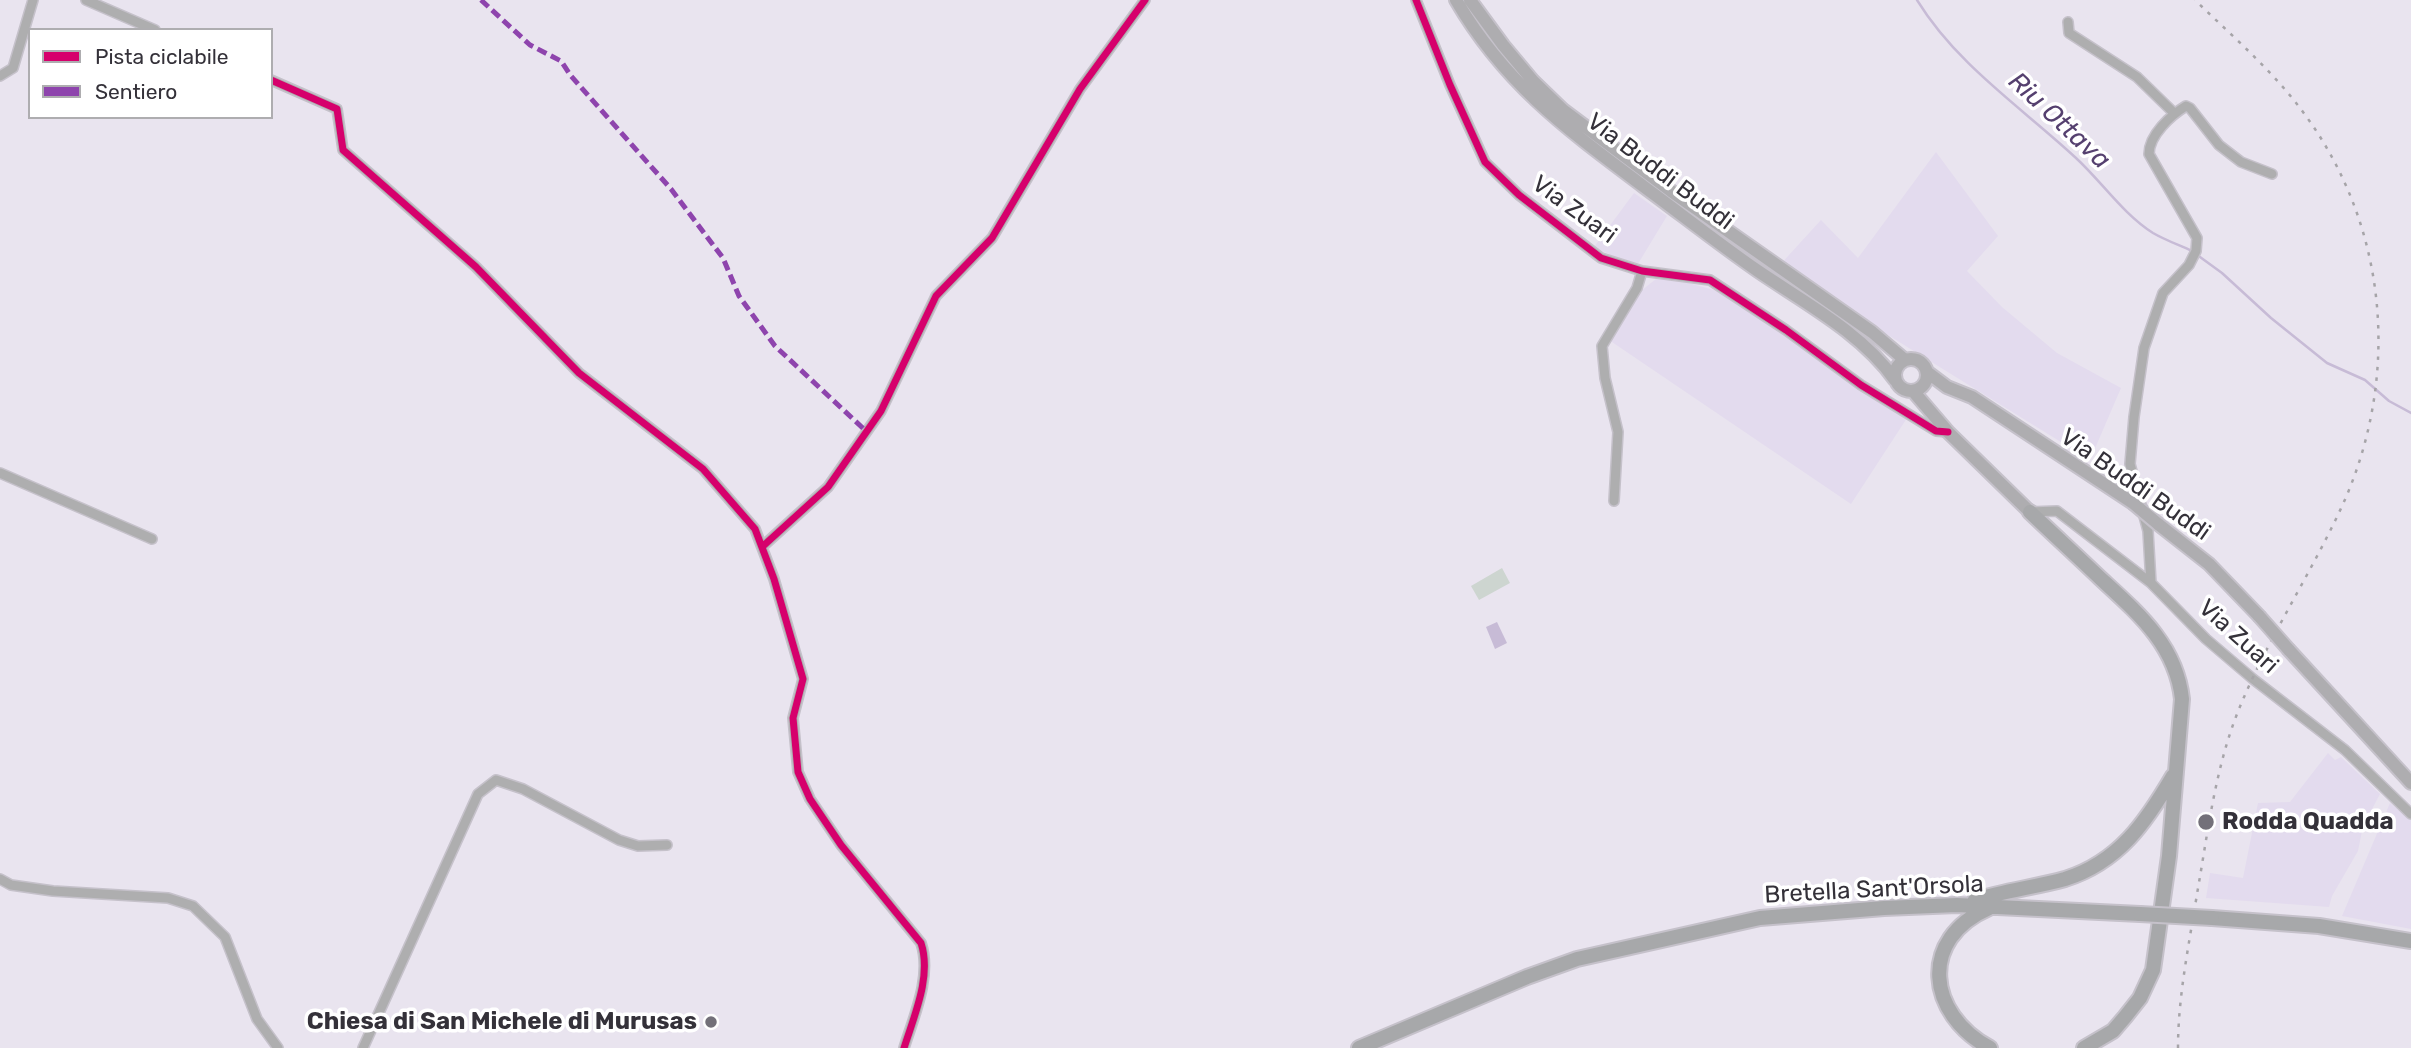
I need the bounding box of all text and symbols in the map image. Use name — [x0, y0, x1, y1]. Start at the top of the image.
legend — [28, 28, 273, 119]
text: Pista ciclabile — [95, 44, 229, 69]
water label: Riu Ottava — [2002, 66, 2116, 176]
text: Sentiero — [95, 79, 177, 104]
street label: Via Buddi Buddi — [1581, 107, 1739, 237]
street label: Via Zuari — [1526, 170, 1622, 250]
street label: Via Buddi Buddi — [2055, 423, 2215, 547]
street label: Via Zuari — [2192, 594, 2284, 680]
place label: Rodda Quadda — [2222, 808, 2394, 836]
marker: Rodda Quadda — [2196, 812, 2216, 832]
street label: Bretella Sant'Orsola — [1764, 870, 1984, 910]
place label: Chiesa di San Michele di Murusas — [307, 1008, 697, 1036]
marker: Chiesa di San Michele di Murusas — [703, 1014, 719, 1030]

